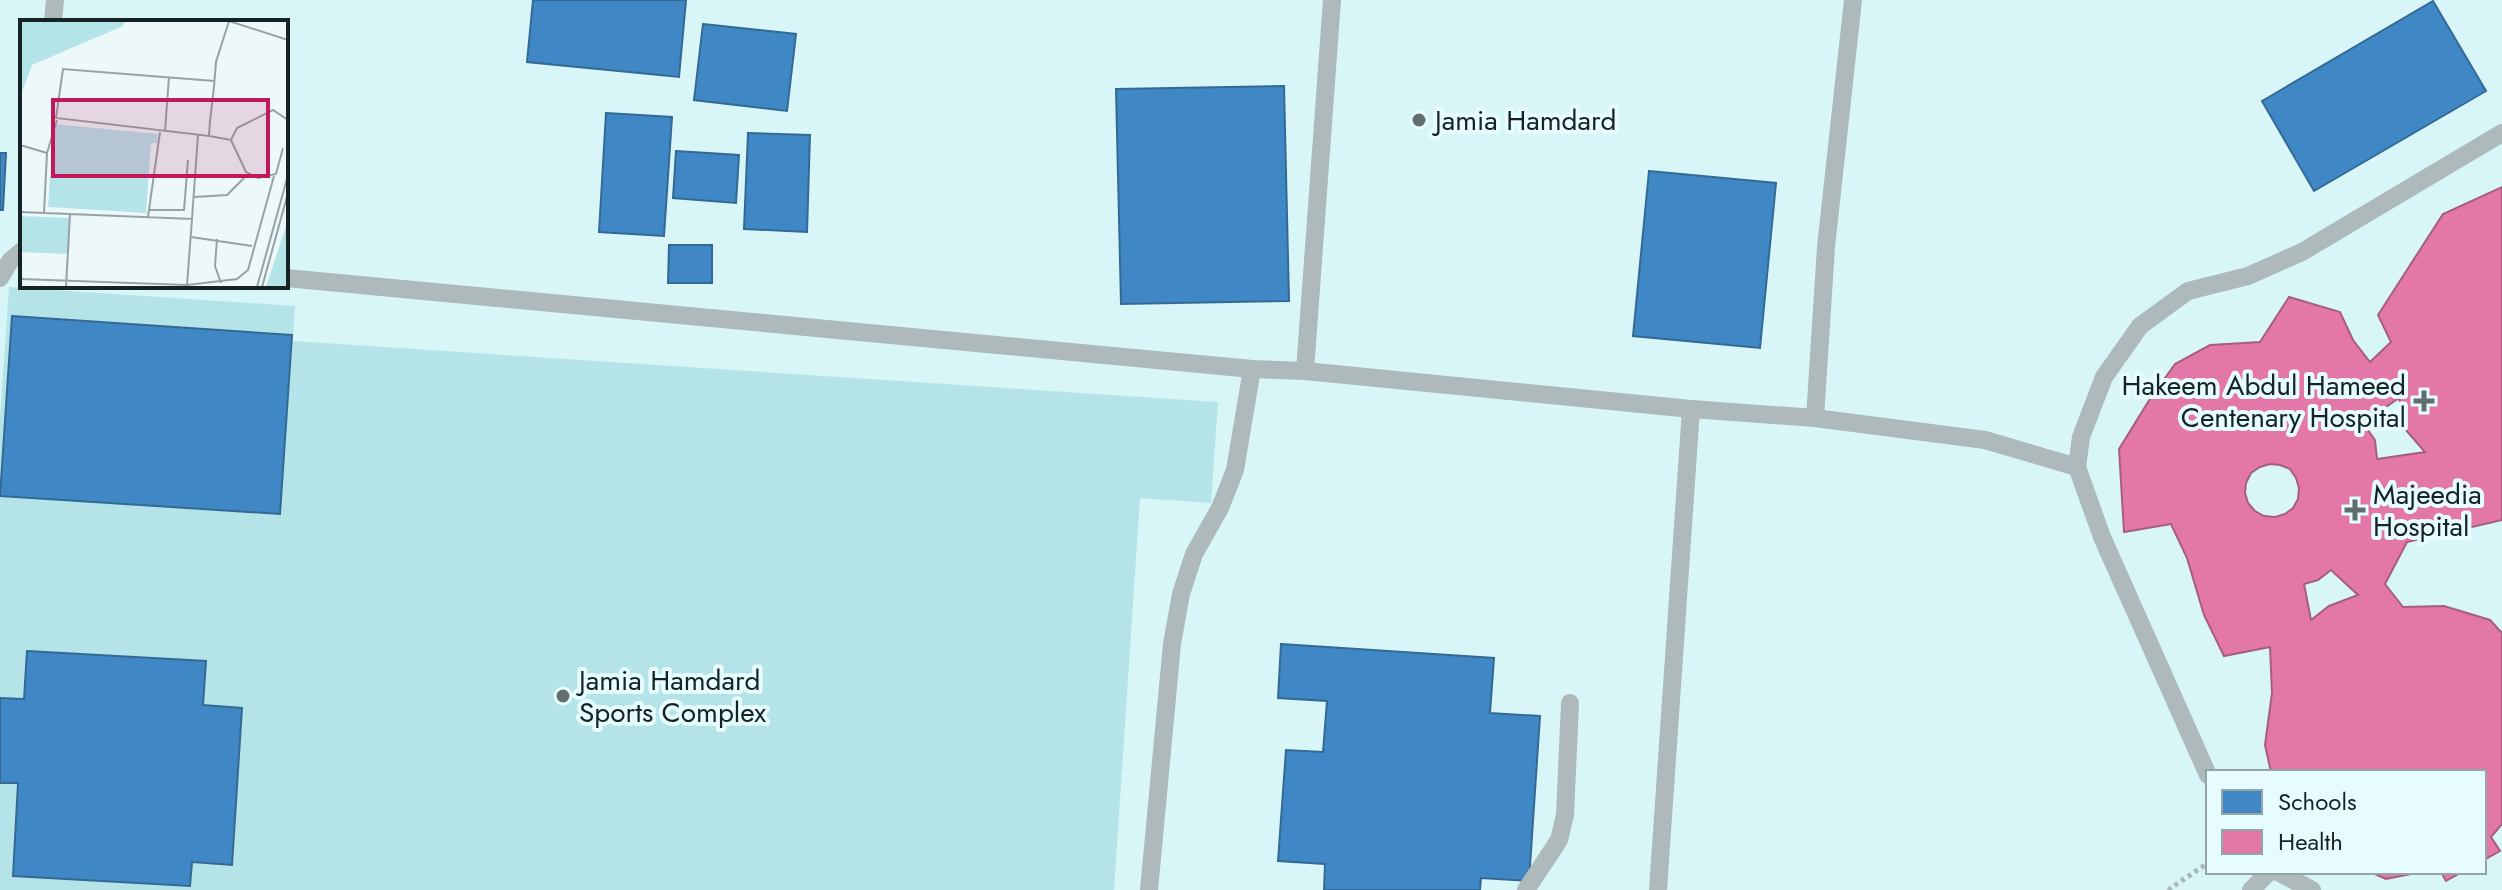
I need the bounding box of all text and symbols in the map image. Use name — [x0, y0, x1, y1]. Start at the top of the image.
inset map — [20, 20, 288, 288]
place label: Jamia Hamdard — [1431, 100, 1617, 141]
marker: Jamia Hamdard — [1410, 111, 1428, 129]
place label: Hakeem Abdul Hameed Centenary Hospital — [2121, 365, 2406, 438]
marker: Hakeem Abdul Hameed Centenary Hospital — [2413, 390, 2435, 412]
place label: Majeedia Hospital — [2373, 474, 2482, 547]
marker: Majeedia Hospital — [2344, 499, 2366, 521]
place label: Jamia Hamdard Sports Complex — [575, 660, 766, 733]
marker: Jamia Hamdard Sports Complex — [554, 687, 572, 705]
legend — [2206, 770, 2486, 874]
text: Schools — [2278, 784, 2357, 819]
text: Health — [2278, 824, 2343, 859]

